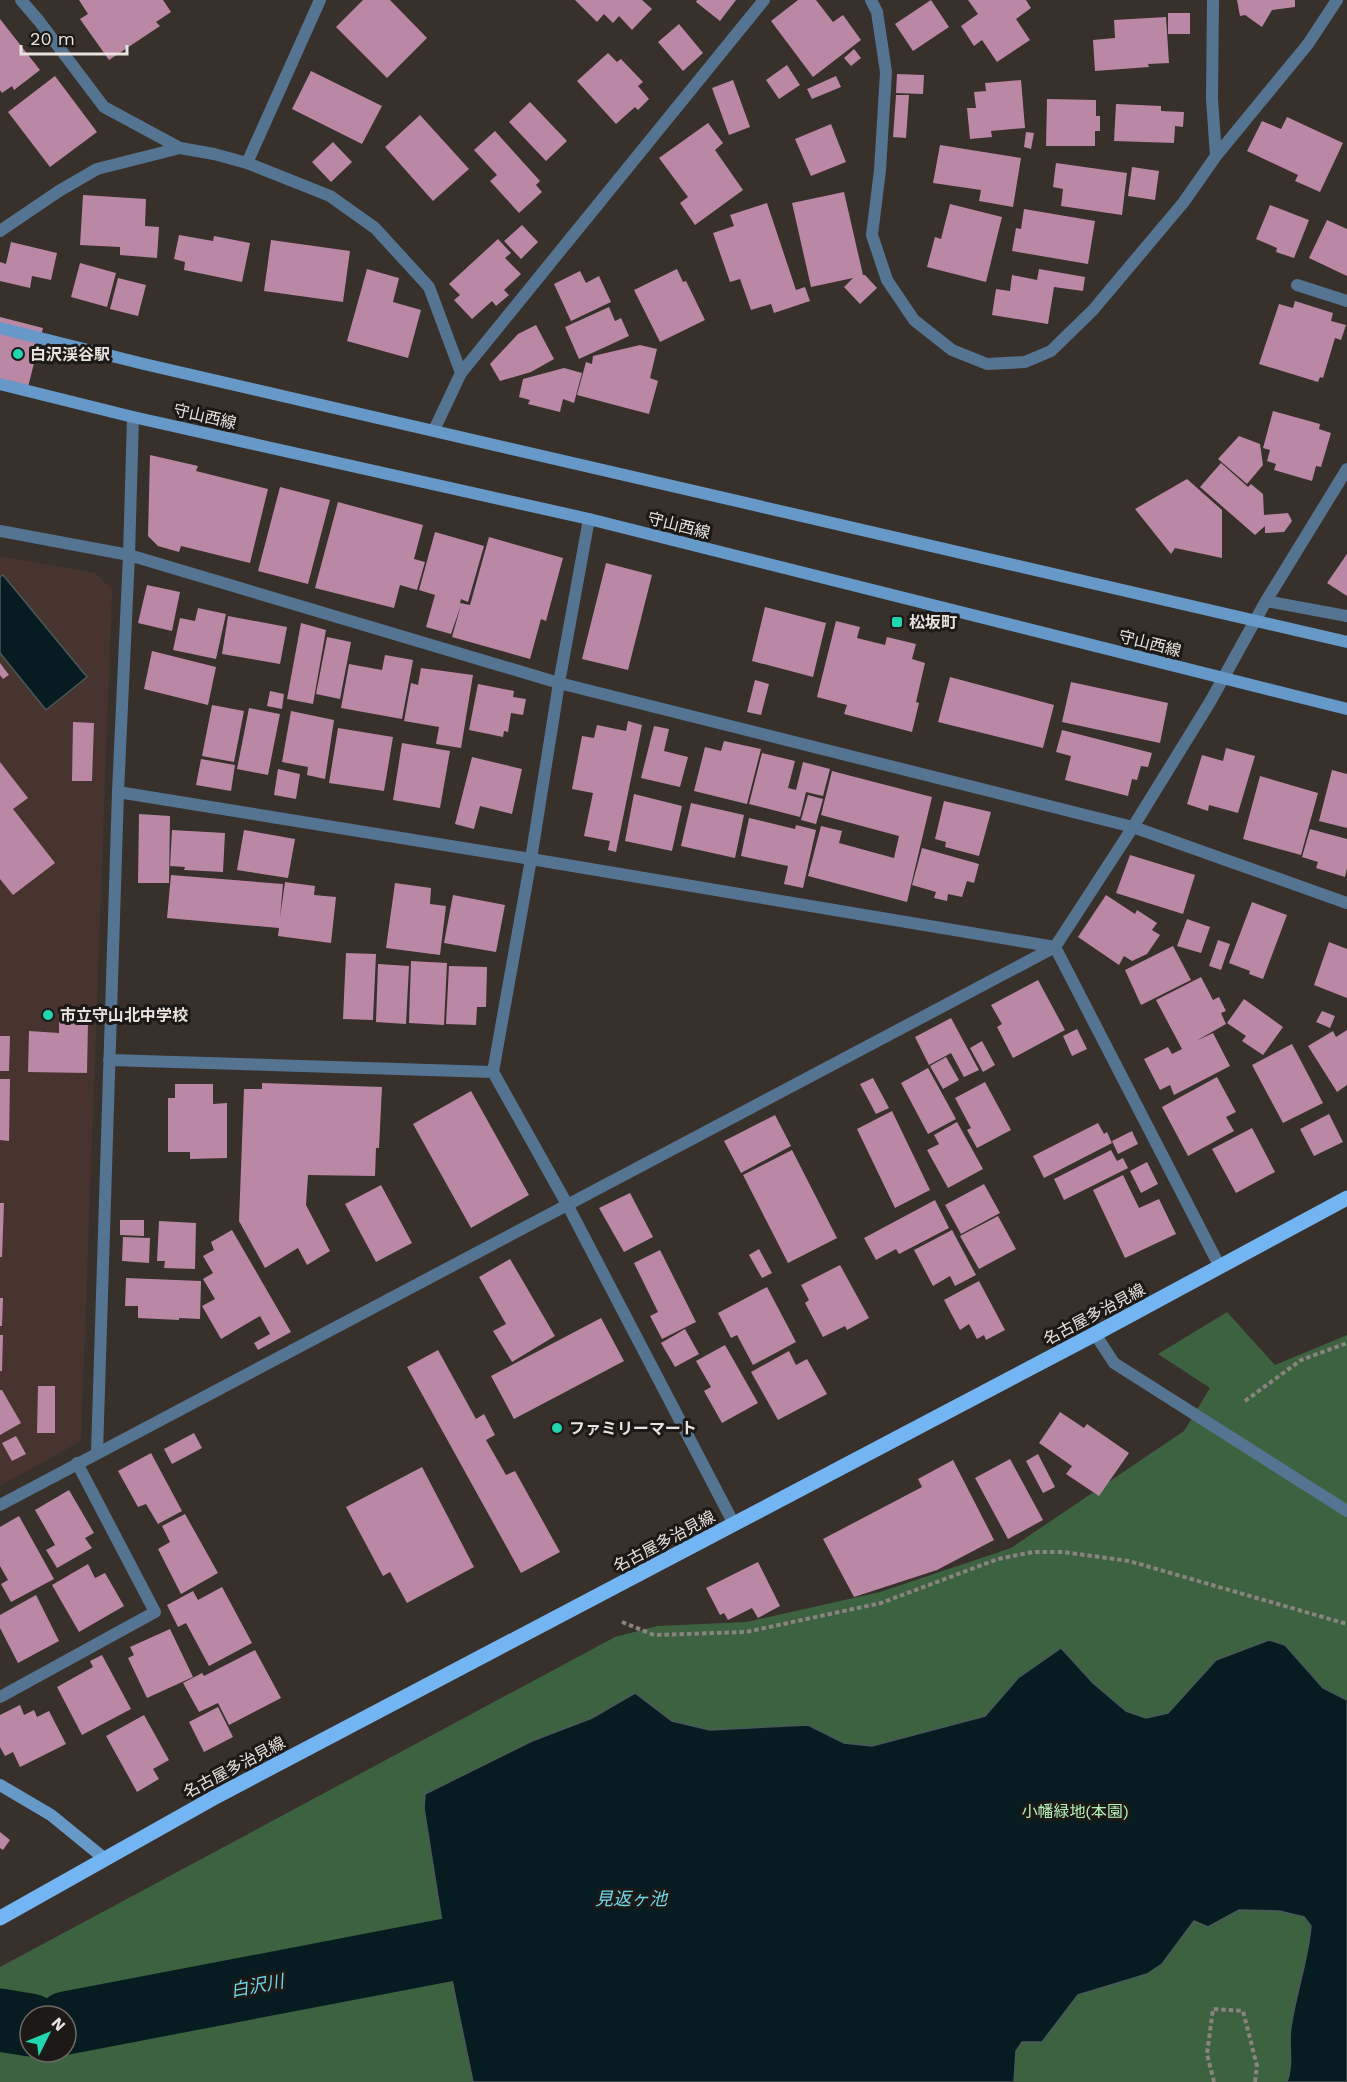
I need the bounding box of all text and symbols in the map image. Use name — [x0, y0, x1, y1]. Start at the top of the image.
scale bar — [21, 18, 128, 56]
text: 20 m — [30, 28, 75, 49]
place label: 白沢渓谷駅 — [30, 345, 110, 364]
marker: 白沢渓谷駅 — [11, 347, 25, 361]
street label: 守山西線 — [172, 400, 238, 433]
street label: 守山西線 — [646, 509, 712, 542]
place label: 松坂町 — [909, 613, 957, 632]
marker: 松坂町 — [890, 615, 904, 629]
street label: 守山西線 — [1117, 627, 1183, 660]
place label: 市立守山北中学校 — [60, 1006, 188, 1025]
marker: 市立守山北中学校 — [41, 1008, 55, 1022]
street label: 名古屋多治見線 — [1040, 1280, 1148, 1349]
place label: ファミリーマート — [569, 1419, 697, 1438]
marker: ファミリーマート — [550, 1421, 564, 1435]
street label: 名古屋多治見線 — [610, 1507, 718, 1576]
street label: 名古屋多治見線 — [180, 1733, 288, 1802]
park label: 小幡緑地(本園) — [1021, 1802, 1129, 1821]
water label: 見返ヶ池 — [595, 1888, 669, 1909]
water label: 白沢川 — [228, 1970, 287, 2001]
north arrow — [18, 2004, 78, 2064]
text: N — [48, 2013, 70, 2035]

